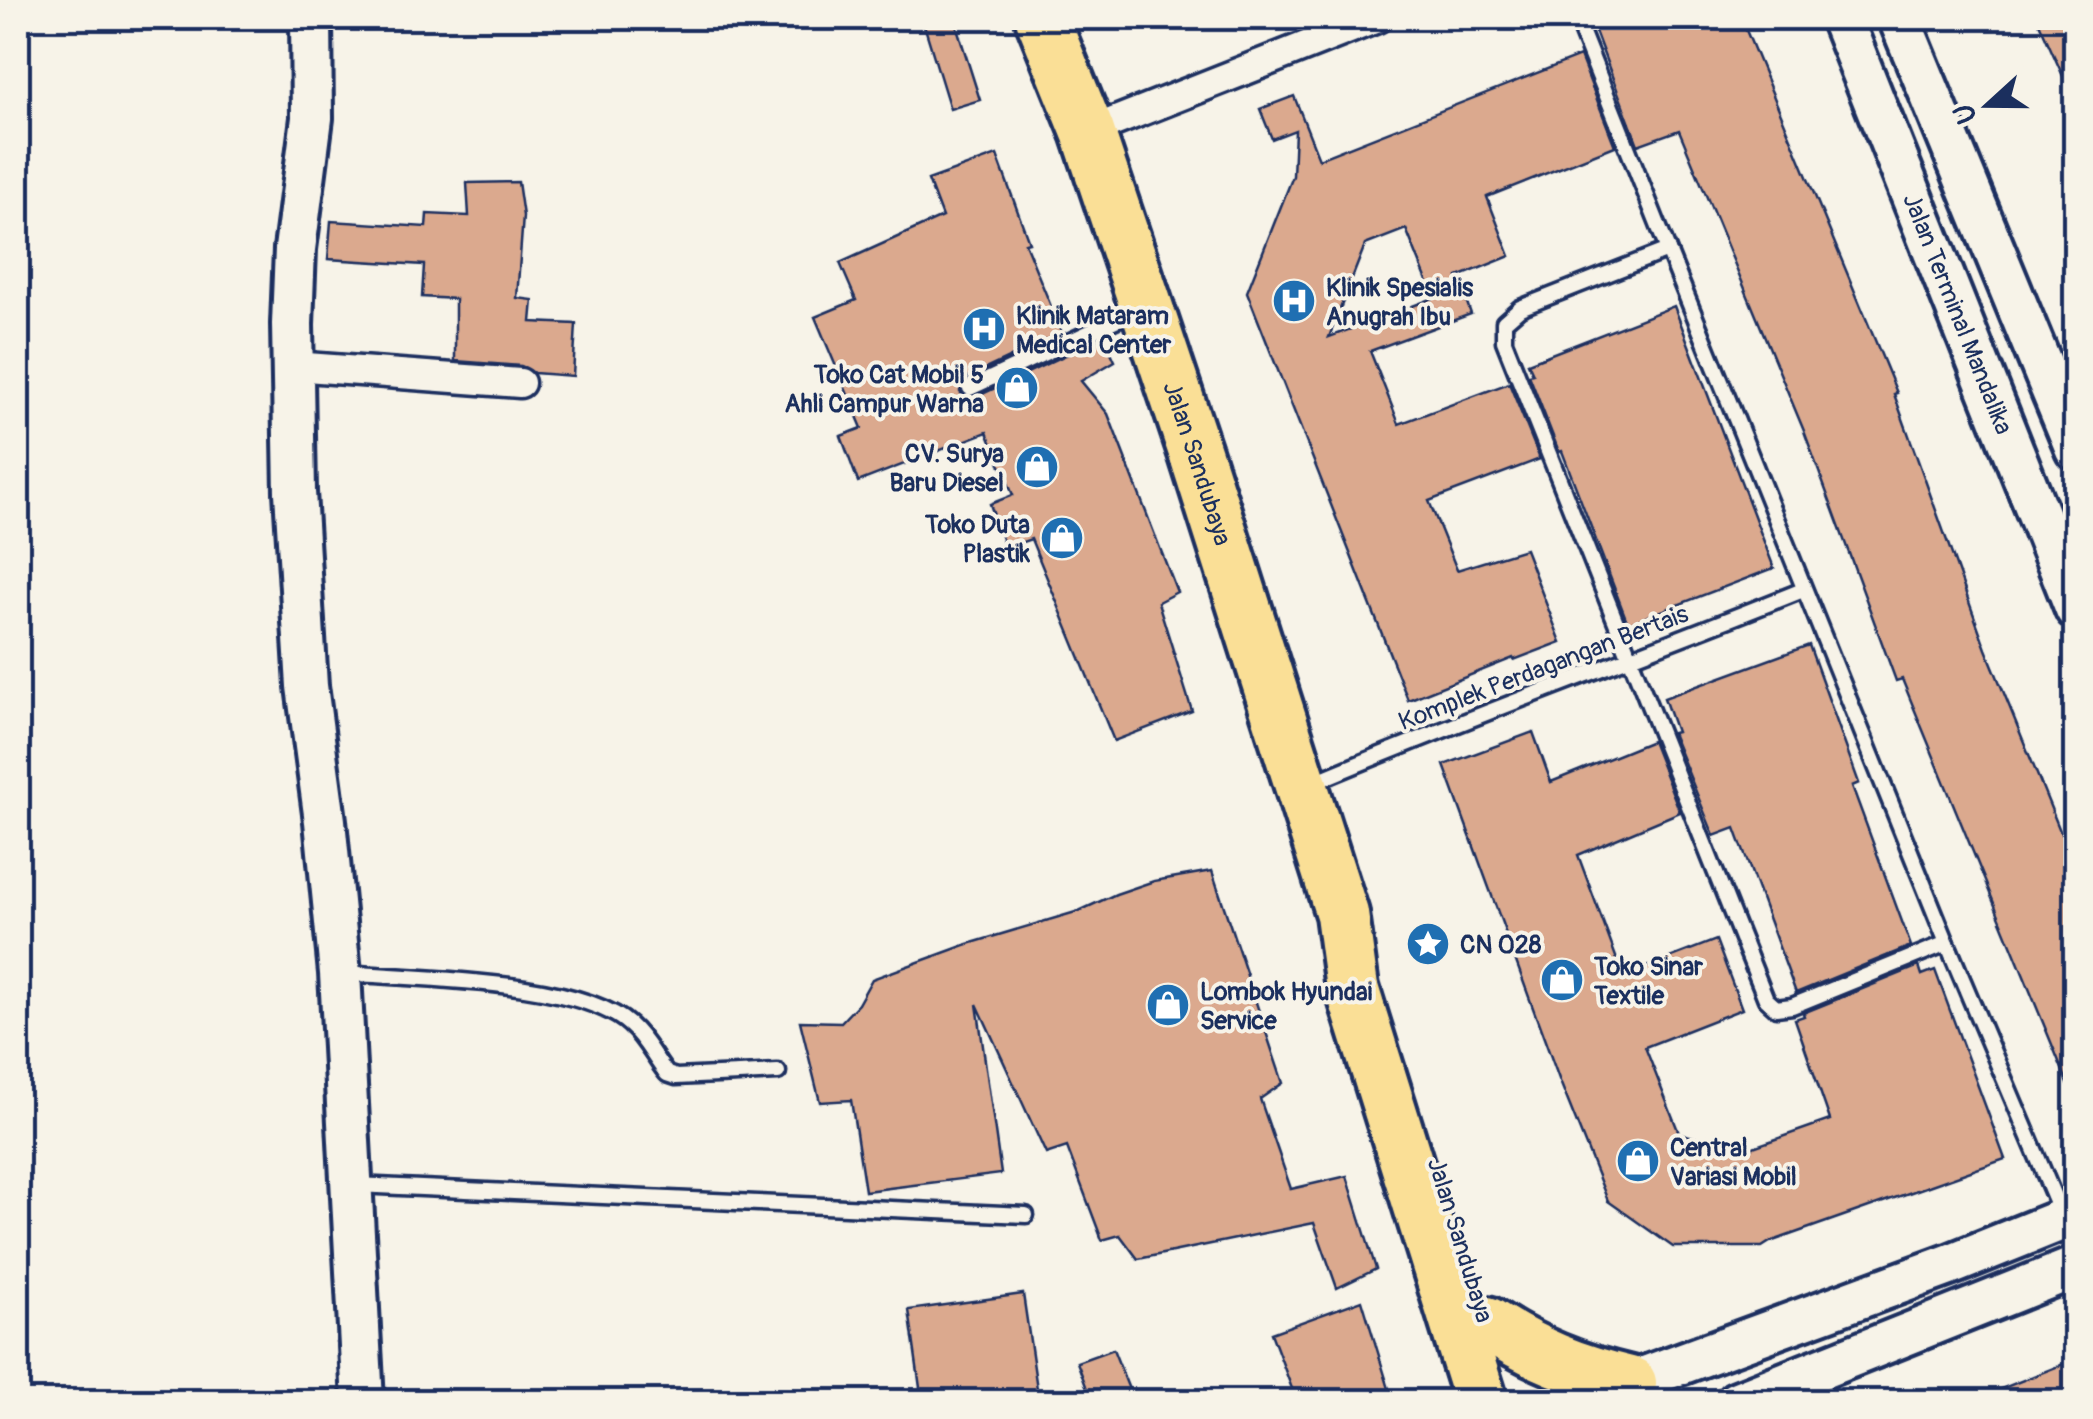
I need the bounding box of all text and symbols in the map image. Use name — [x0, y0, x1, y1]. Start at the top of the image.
north arrow — [1938, 55, 2038, 155]
text: U — [1946, 98, 1986, 128]
street label: Jalan Terminal Mandalika — [1895, 189, 2019, 439]
place label: Klinik Spesialis Anugrah Ibu — [1326, 273, 1474, 333]
hospital icon: Klinik Spesialis Anugrah Ibu — [1271, 278, 1317, 324]
place label: Klinik Mataram Medical Center — [1016, 301, 1172, 361]
hospital icon: Klinik Mataram Medical Center — [961, 306, 1007, 352]
place label: Toko Cat Mobil 5 Ahli Campur Warna — [785, 360, 984, 420]
shop icon: Toko Cat Mobil 5 Ahli Campur Warna — [994, 365, 1040, 411]
street label: Jalan Sandubaya — [1155, 378, 1238, 550]
place label: CV. Surya Baru Diesel — [889, 439, 1004, 499]
shop icon: CV. Surya Baru Diesel — [1014, 444, 1060, 490]
place label: Toko Duta Plastik — [924, 510, 1031, 570]
shop icon: Toko Duta Plastik — [1039, 515, 1085, 561]
street label: Komplek Perdagangan Bertais — [1394, 599, 1693, 738]
place icon: CN 028 — [1405, 921, 1451, 967]
place label: CN 028 — [1460, 930, 1542, 961]
place label: Toko Sinar Textile — [1593, 952, 1704, 1012]
shop icon: Toko Sinar Textile — [1539, 957, 1585, 1003]
place label: Lombok Hyundai Service — [1200, 977, 1373, 1037]
shop icon: Lombok Hyundai Service — [1145, 982, 1191, 1028]
place label: Central Variasi Mobil — [1670, 1133, 1797, 1193]
shop icon: Central Variasi Mobil — [1615, 1138, 1661, 1184]
street label: Jalan Sandubaya — [1420, 1154, 1499, 1327]

